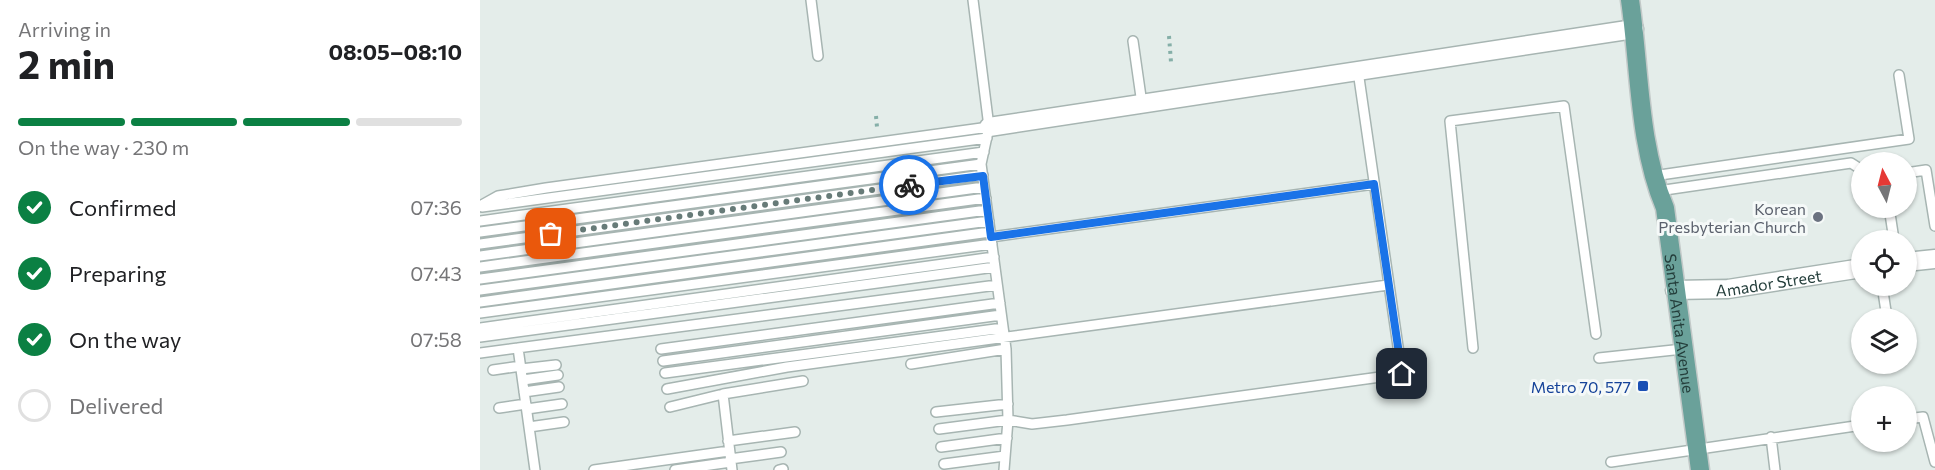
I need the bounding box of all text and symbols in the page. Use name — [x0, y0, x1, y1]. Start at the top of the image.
text: Arriving in — [18, 17, 111, 41]
text: 08:05–08:10 — [328, 38, 462, 65]
text: 2 min — [18, 39, 115, 87]
text: On the way · 230 m — [18, 135, 189, 159]
north arrow — [1851, 152, 1917, 218]
map controls — [1851, 152, 1917, 452]
courier — [879, 155, 939, 215]
icon: bike — [893, 169, 926, 202]
icon: check — [18, 191, 51, 224]
text: Confirmed — [69, 194, 176, 221]
text: 07:36 — [410, 195, 462, 219]
place label: Korean Presbyterian Church — [1658, 199, 1806, 236]
pin — [525, 208, 576, 259]
marker: Korean Presbyterian Church — [1811, 210, 1825, 224]
icon: bag — [534, 217, 567, 250]
button: locate — [1851, 230, 1917, 296]
street label: Santa Anita Avenue — [1662, 252, 1699, 394]
icon: check — [18, 257, 51, 290]
text: Preparing — [69, 260, 166, 287]
text: 07:43 — [410, 261, 462, 285]
street label: Amador Street — [1715, 265, 1823, 299]
button: layers — [1851, 308, 1917, 374]
icon: check — [18, 323, 51, 356]
text: On the way — [69, 326, 181, 353]
text: 07:58 — [410, 327, 462, 351]
pin — [1376, 348, 1427, 399]
icon: home — [1385, 357, 1418, 390]
place label: Metro 70, 577 — [1531, 377, 1631, 396]
marker: Metro 70, 577 — [1636, 379, 1650, 393]
button: + — [1851, 386, 1917, 452]
text: Delivered — [69, 392, 163, 419]

